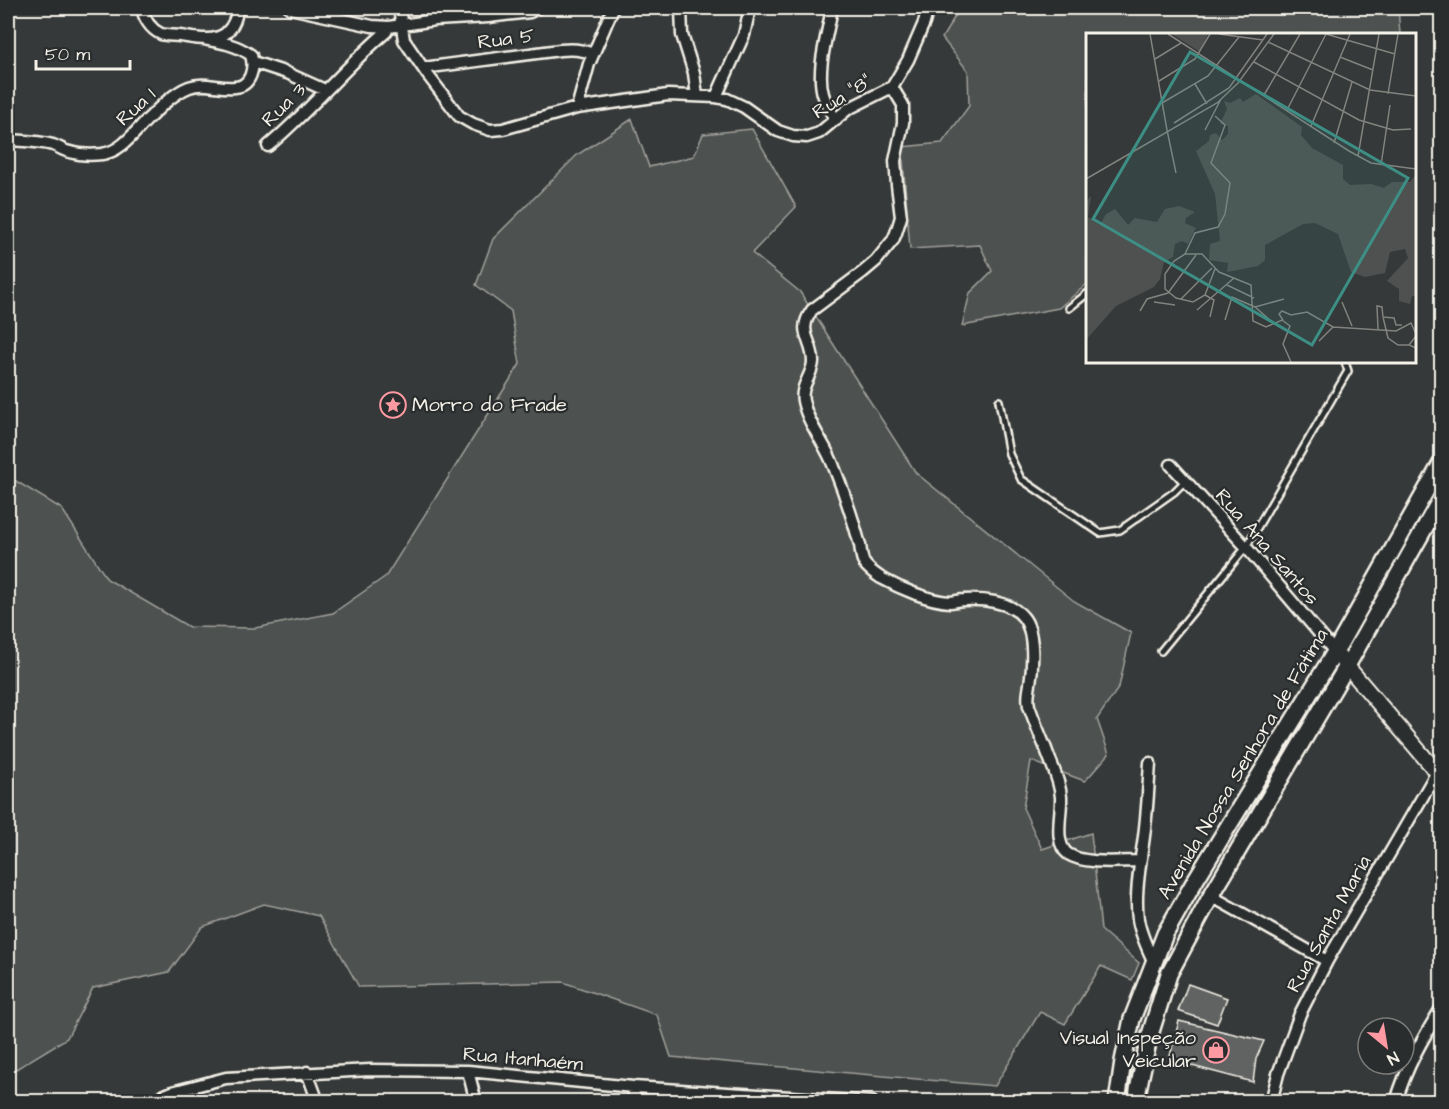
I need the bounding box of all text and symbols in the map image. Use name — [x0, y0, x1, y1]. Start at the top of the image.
street label: Rua 5 — [476, 22, 536, 56]
scale bar — [36, 33, 130, 71]
inset map — [1086, 33, 1416, 363]
text: 50 m — [45, 42, 90, 67]
street label: Rua "8" — [807, 68, 877, 126]
street label: Rua 3 — [255, 77, 313, 133]
street label: Rua 1 — [110, 81, 162, 133]
place icon: Morro do Frade — [378, 390, 408, 420]
place label: Morro do Frade — [412, 391, 567, 419]
street label: Rua Ana Santos — [1209, 483, 1325, 611]
street label: Avenida Nossa Senhora de Fátima — [1151, 623, 1335, 905]
street label: Rua Santa Maria — [1280, 850, 1378, 998]
north arrow — [1356, 1016, 1416, 1076]
place label: Visual Inspeção Veicular — [1060, 1024, 1196, 1075]
shop icon: Visual Inspeção Veicular — [1201, 1035, 1231, 1065]
street label: Rua Itanhaém — [462, 1040, 585, 1078]
text: N — [1383, 1046, 1403, 1070]

